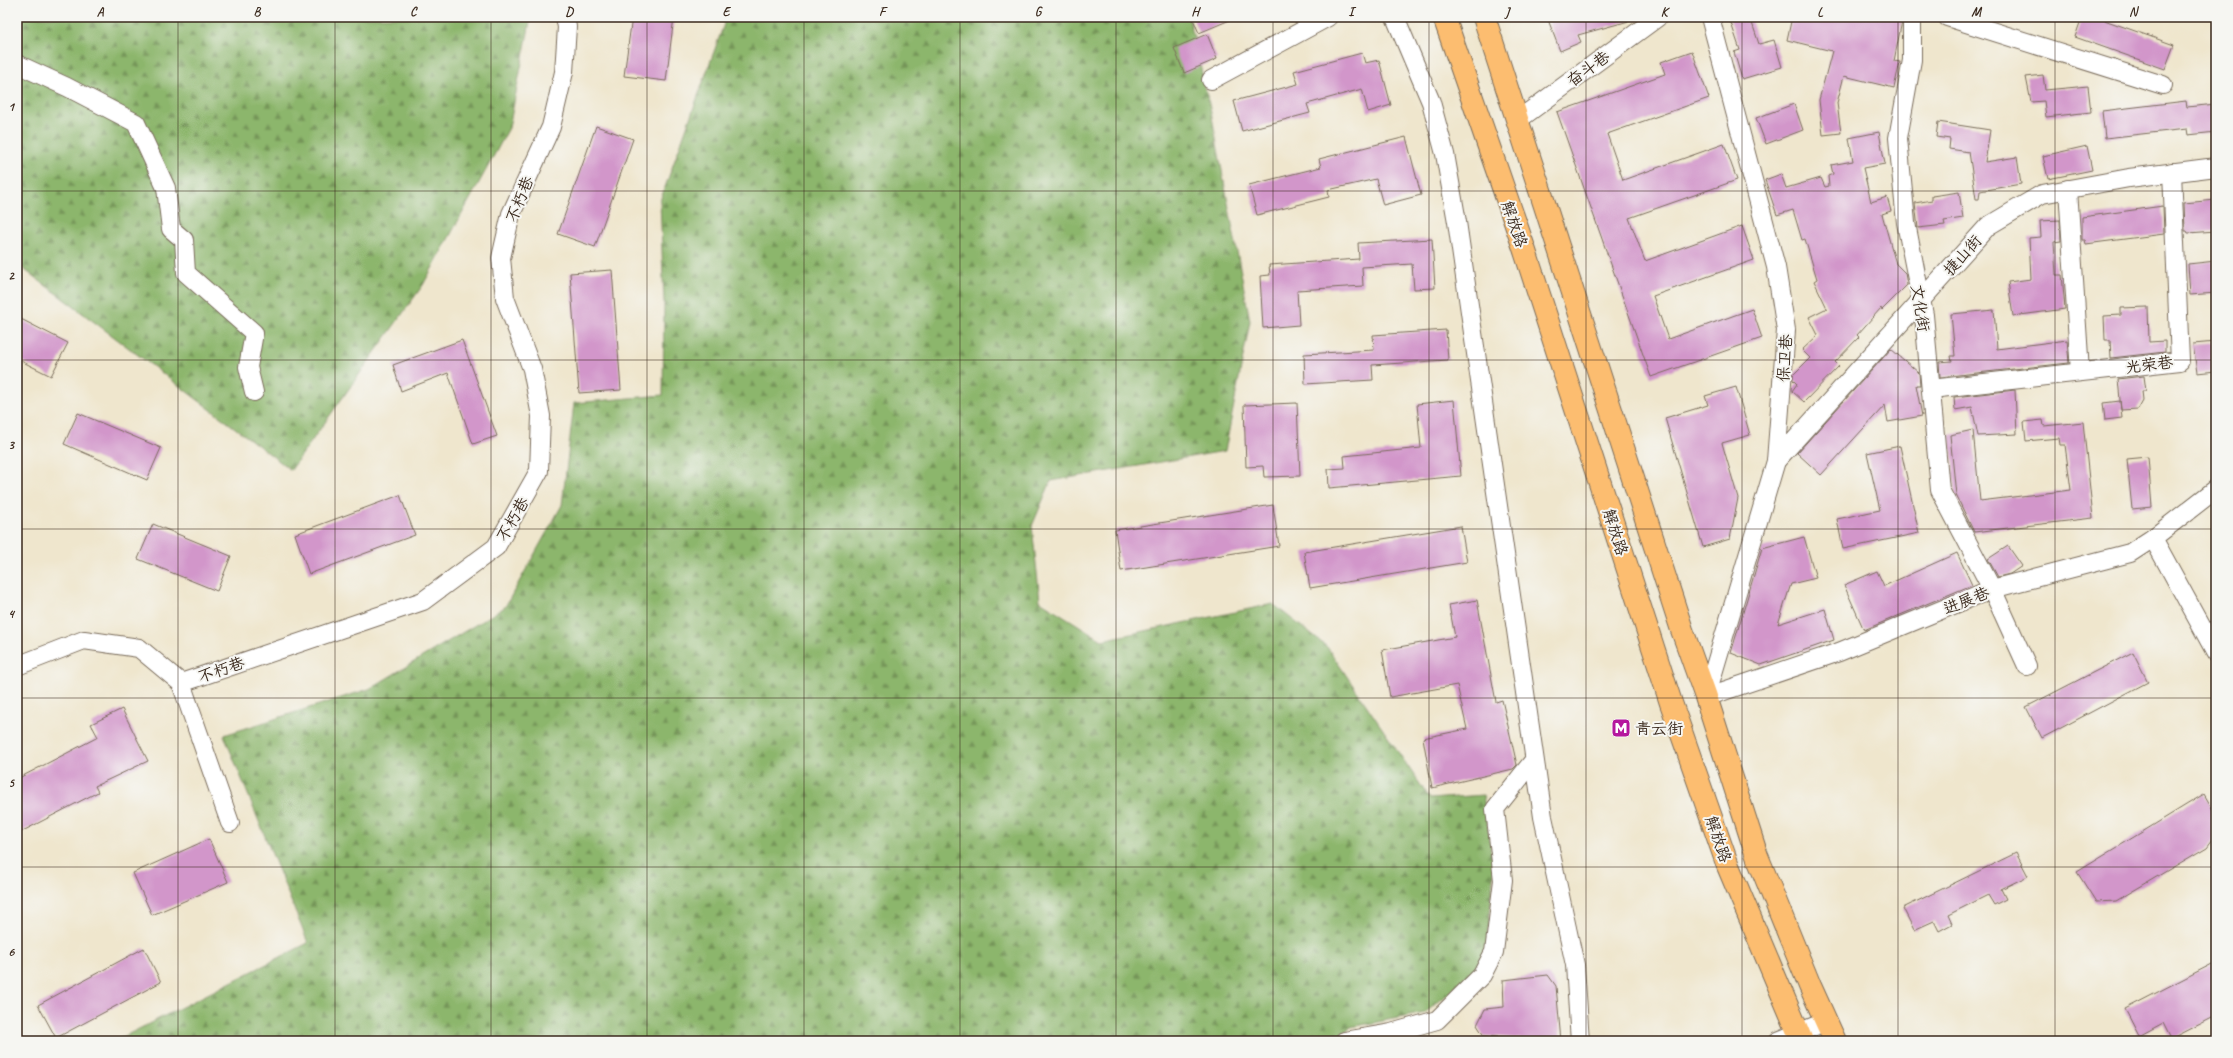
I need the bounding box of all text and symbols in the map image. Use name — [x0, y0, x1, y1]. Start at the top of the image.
text: A — [97, 4, 105, 20]
text: B — [254, 4, 262, 20]
text: C — [410, 4, 418, 20]
text: D — [565, 4, 574, 20]
text: E — [723, 4, 732, 20]
text: F — [879, 4, 888, 20]
text: G — [1035, 4, 1043, 20]
text: H — [1191, 4, 1201, 20]
text: I — [1348, 4, 1357, 20]
text: J — [1504, 4, 1511, 20]
text: K — [1661, 4, 1671, 20]
text: L — [1817, 4, 1824, 20]
text: M — [1971, 4, 1982, 20]
text: N — [2129, 4, 2140, 20]
street label: 奋斗巷 — [1563, 47, 1614, 91]
text: 1 — [8, 99, 16, 115]
street label: 不朽巷 — [502, 173, 538, 225]
street label: 解放路 — [1497, 198, 1531, 250]
street label: 捷山街 — [1939, 231, 1986, 280]
text: 2 — [8, 268, 15, 284]
street label: 文化街 — [1906, 283, 1934, 333]
street label: 保卫巷 — [1773, 333, 1797, 383]
street label: 光荣巷 — [2124, 352, 2174, 378]
text: 3 — [8, 437, 15, 453]
street label: 不朽巷 — [492, 494, 534, 545]
street label: 解放路 — [1598, 506, 1632, 558]
street label: 进展巷 — [1940, 583, 1992, 619]
text: 4 — [8, 606, 16, 622]
street label: 不朽巷 — [195, 653, 247, 687]
metro station icon: 青云街 — [1610, 717, 1632, 739]
place label: 青云街 — [1635, 719, 1683, 739]
text: 5 — [8, 775, 15, 791]
street label: 解放路 — [1701, 813, 1735, 865]
text: 6 — [8, 944, 15, 960]

